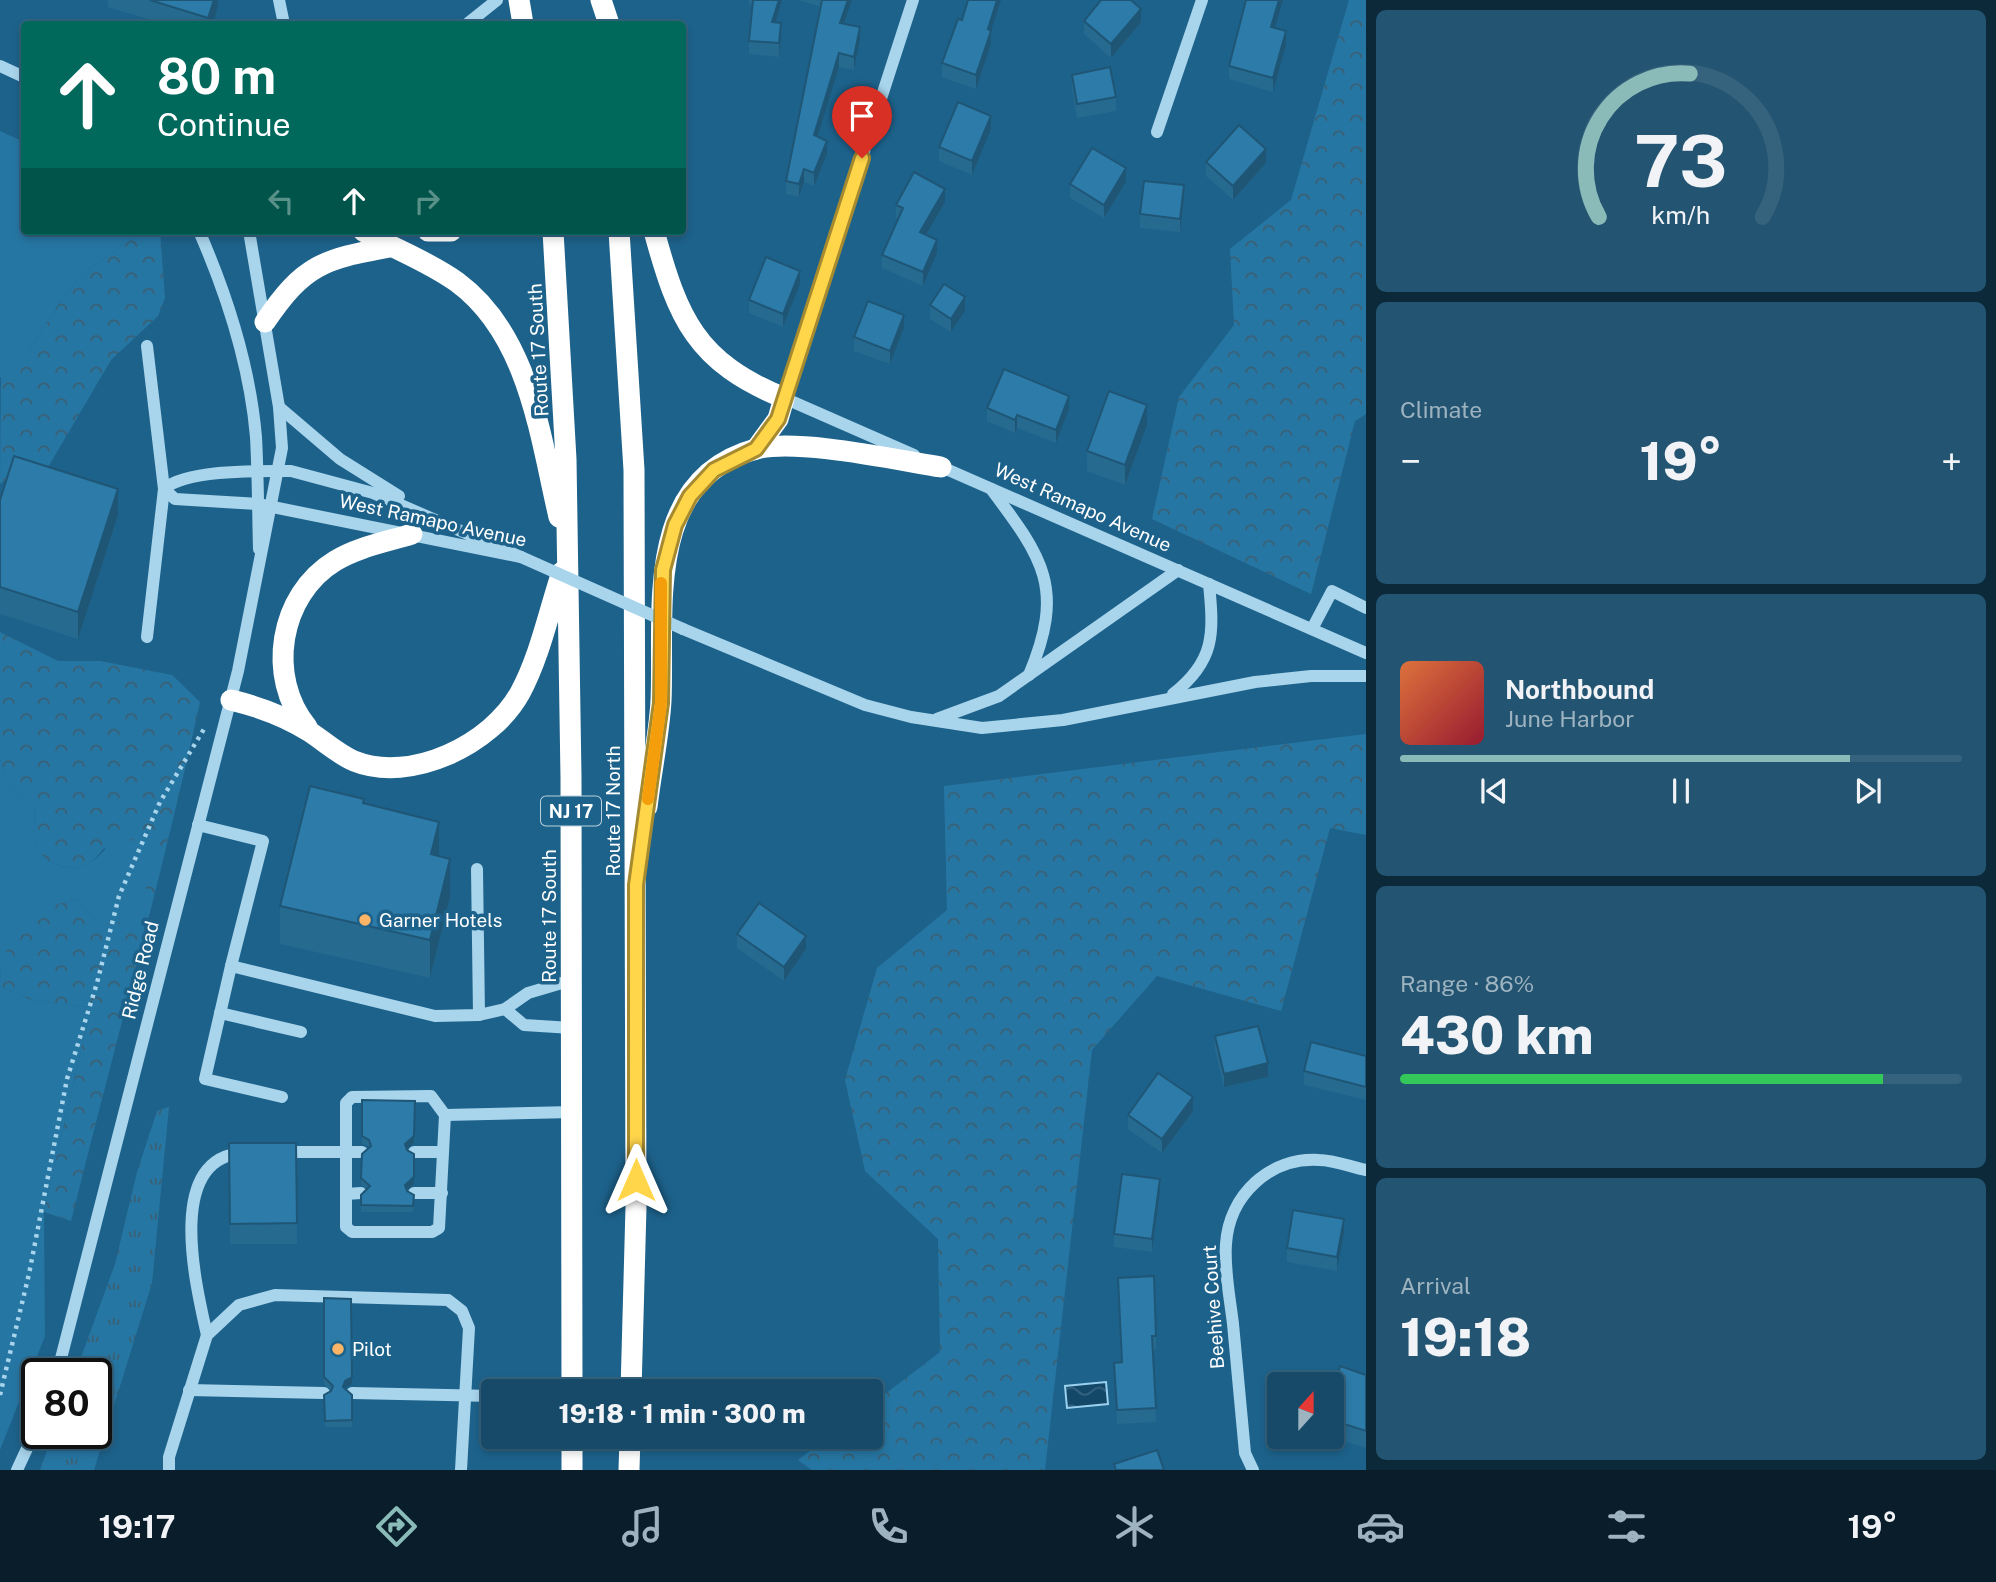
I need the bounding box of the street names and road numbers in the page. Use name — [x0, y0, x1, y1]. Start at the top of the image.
street label: Route 17 South — [524, 283, 552, 417]
street label: West Ramapo Avenue — [991, 458, 1175, 556]
street label: West Ramapo Avenue — [337, 489, 529, 551]
street label: Route 17 North — [602, 746, 624, 876]
road number: NJ 17 — [541, 796, 601, 826]
street label: Route 17 South — [538, 849, 560, 983]
street label: Ridge Road — [117, 919, 163, 1021]
street label: Beehive Court — [1198, 1244, 1228, 1370]

